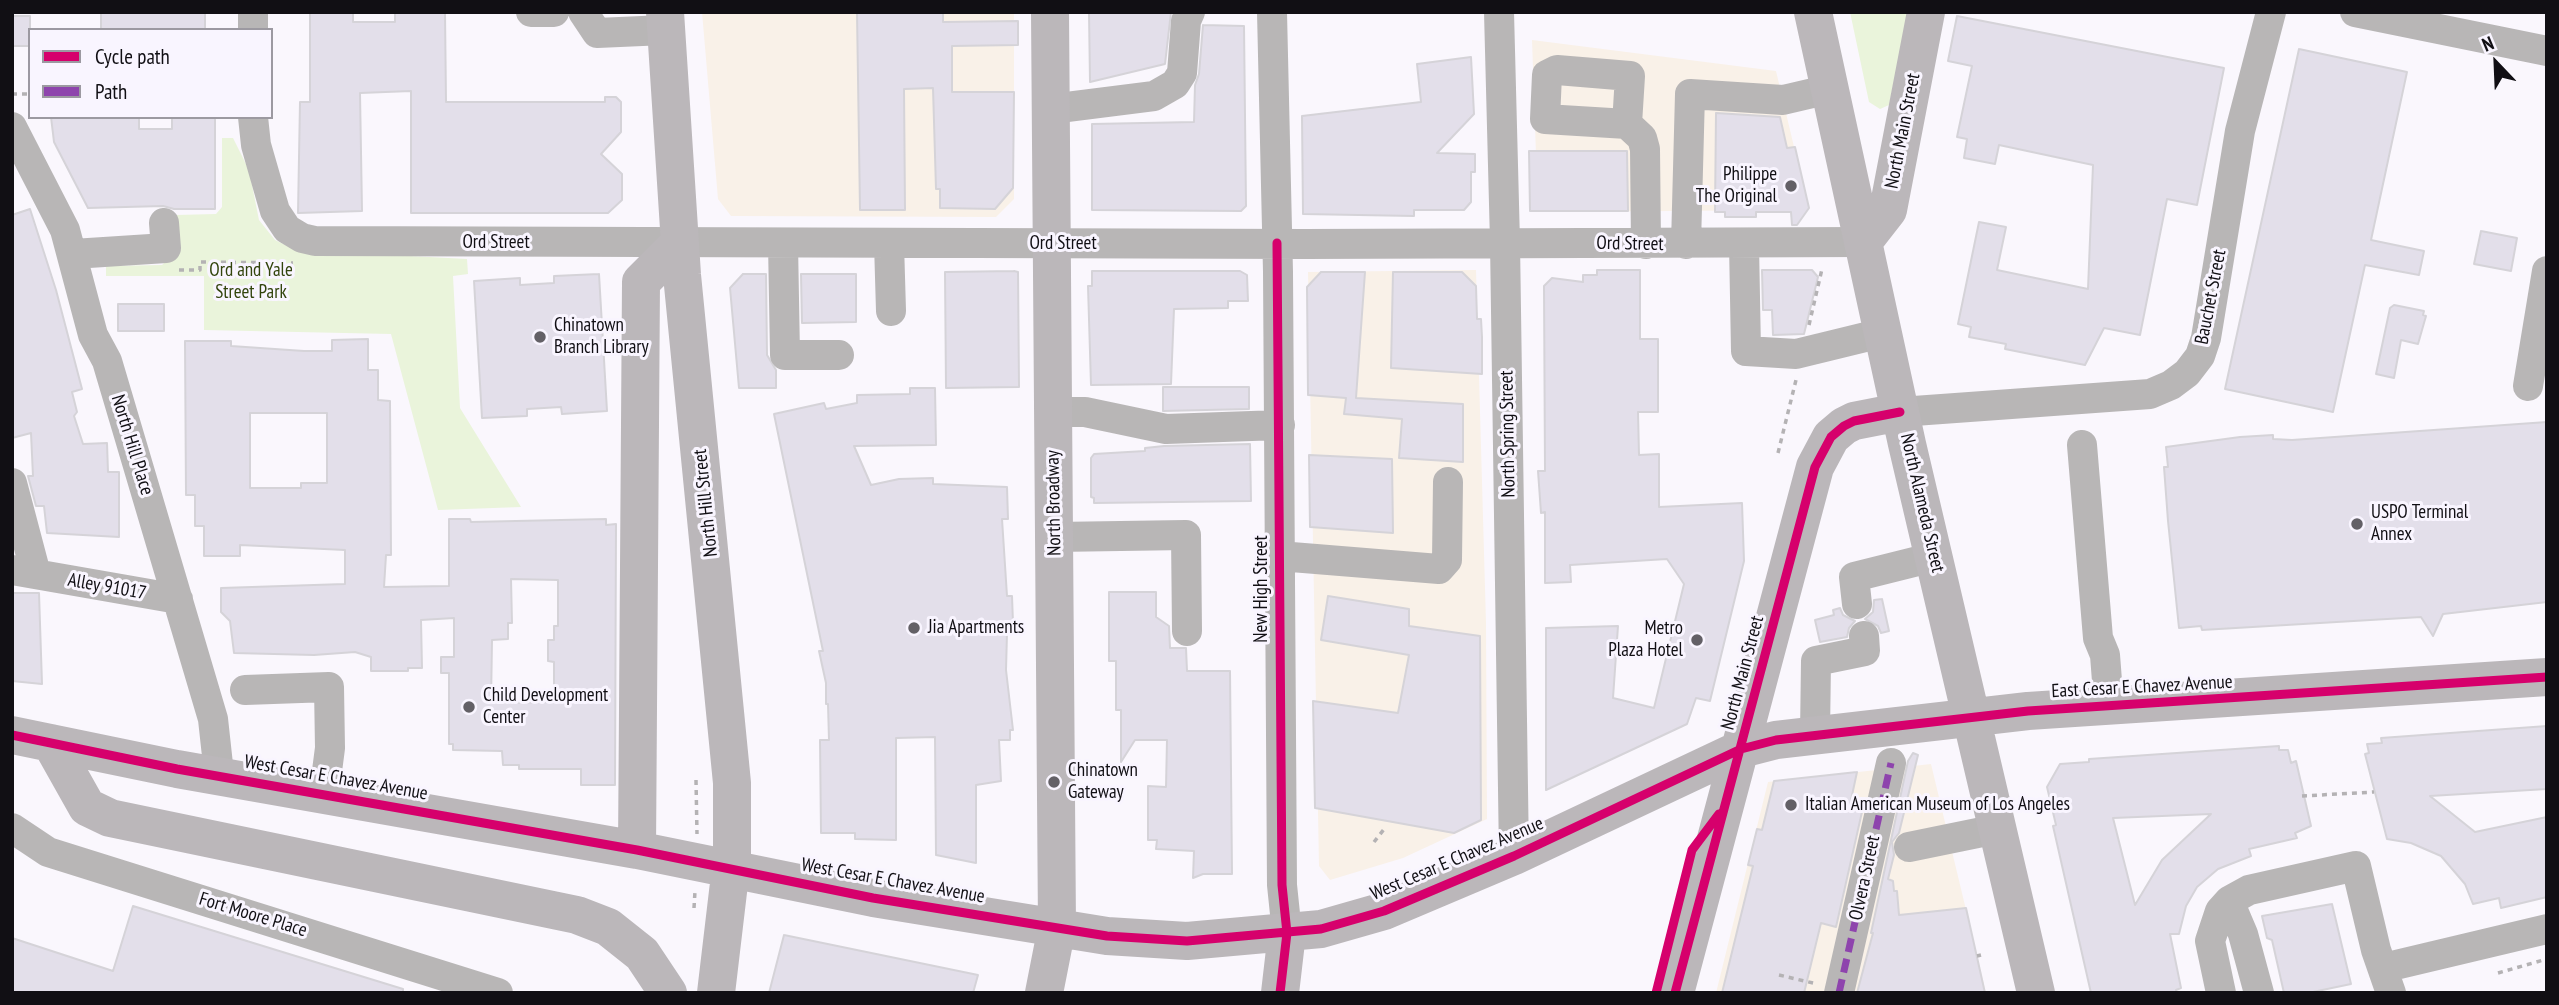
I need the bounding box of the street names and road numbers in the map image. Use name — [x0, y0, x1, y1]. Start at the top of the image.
street label: North Main Street — [1881, 71, 1925, 191]
street label: Ord Street — [462, 232, 530, 254]
street label: Ord Street — [1596, 232, 1664, 256]
street label: Ord Street — [1029, 233, 1097, 255]
street label: Bauchet Street — [2191, 248, 2231, 346]
street label: North Spring Street — [1495, 370, 1521, 498]
street label: North Hill Place — [106, 392, 158, 498]
street label: North Alameda Street — [1895, 431, 1949, 575]
street label: North Hill Street — [689, 448, 723, 558]
street label: North Broadway — [1042, 450, 1066, 556]
street label: New High Street — [1251, 535, 1273, 643]
street label: Alley 91017 — [66, 569, 148, 605]
street label: North Main Street — [1717, 613, 1769, 733]
street label: East Cesar E Chavez Avenue — [2051, 671, 2233, 703]
street label: West Cesar E Chavez Avenue — [243, 751, 429, 805]
street label: West Cesar E Chavez Avenue — [1367, 812, 1547, 906]
street label: Olvera Street — [1845, 833, 1885, 923]
street label: West Cesar E Chavez Avenue — [800, 854, 986, 908]
street label: Fort Moore Place — [196, 888, 310, 942]

